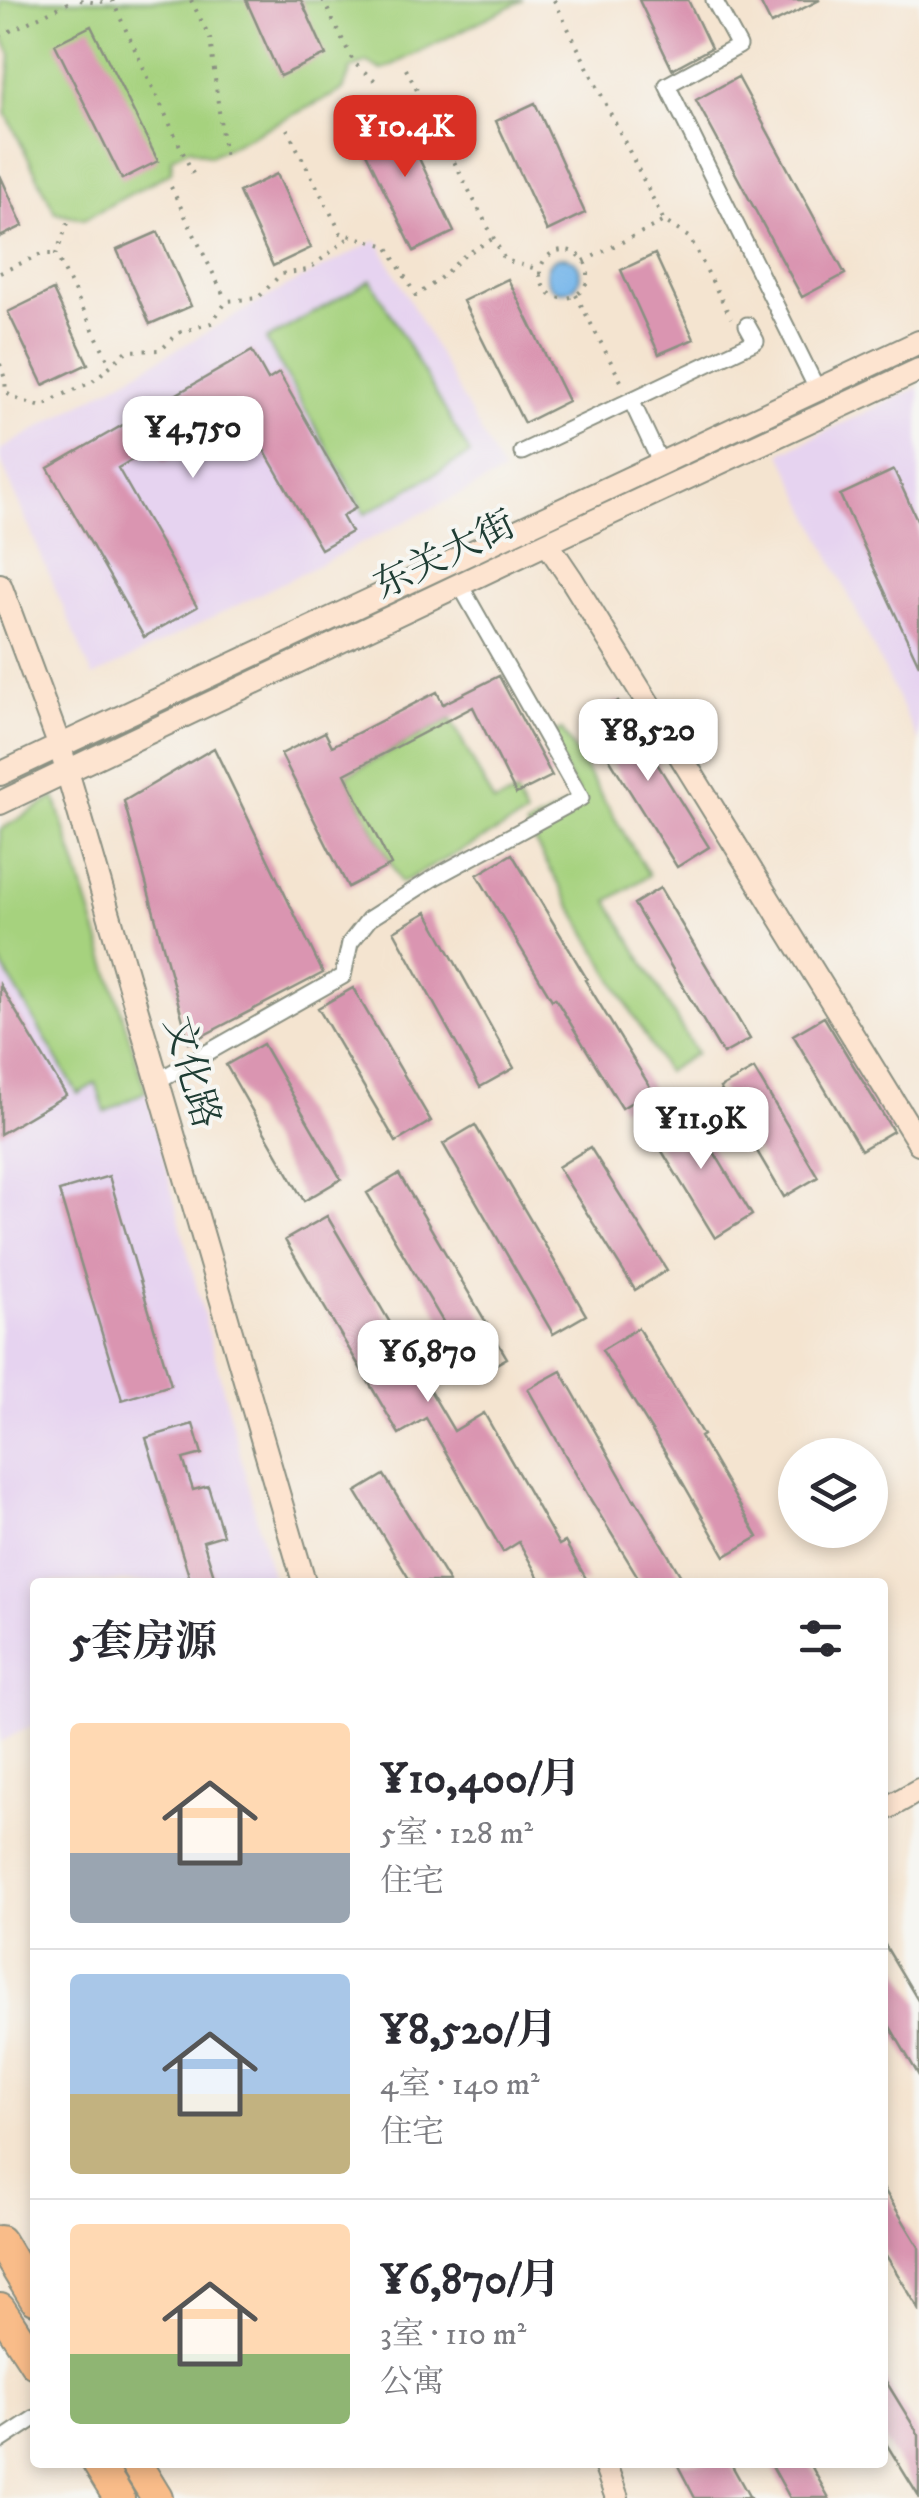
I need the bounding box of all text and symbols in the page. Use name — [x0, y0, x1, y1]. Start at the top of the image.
pin: ¥10.4K — [324, 95, 486, 180]
text: ¥10.4K — [355, 107, 455, 147]
pin: ¥4,750 — [112, 396, 274, 481]
text: ¥4,750 — [144, 408, 242, 448]
street label: 东关大街 — [366, 501, 524, 611]
pin: ¥8,520 — [567, 699, 729, 784]
text: ¥8,520 — [601, 711, 695, 751]
street label: 文化路 — [152, 1011, 230, 1134]
pin: ¥11.9K — [620, 1087, 782, 1172]
text: ¥11.9K — [656, 1099, 747, 1139]
pin: ¥6,870 — [347, 1320, 509, 1405]
text: ¥6,870 — [380, 1332, 476, 1372]
map controls — [778, 1438, 888, 1548]
button: layers — [778, 1438, 888, 1548]
icon: filters — [793, 1611, 848, 1666]
text: 5套房源 — [70, 1617, 217, 1669]
text: ¥10,400/月 — [380, 1754, 581, 1806]
icon: home — [150, 1763, 270, 1883]
text: 5室 · 128 m² — [380, 1814, 533, 1854]
text: 住宅 — [380, 1862, 444, 1902]
text: ¥8,520/月 — [380, 2005, 557, 2057]
icon: home — [150, 2014, 270, 2134]
text: 4室 · 140 m² — [380, 2065, 540, 2105]
text: 住宅 — [380, 2113, 444, 2153]
text: ¥6,870/月 — [380, 2255, 561, 2307]
icon: home — [150, 2264, 270, 2384]
text: 3室 · 110 m² — [380, 2315, 526, 2355]
text: 公寓 — [380, 2363, 444, 2403]

